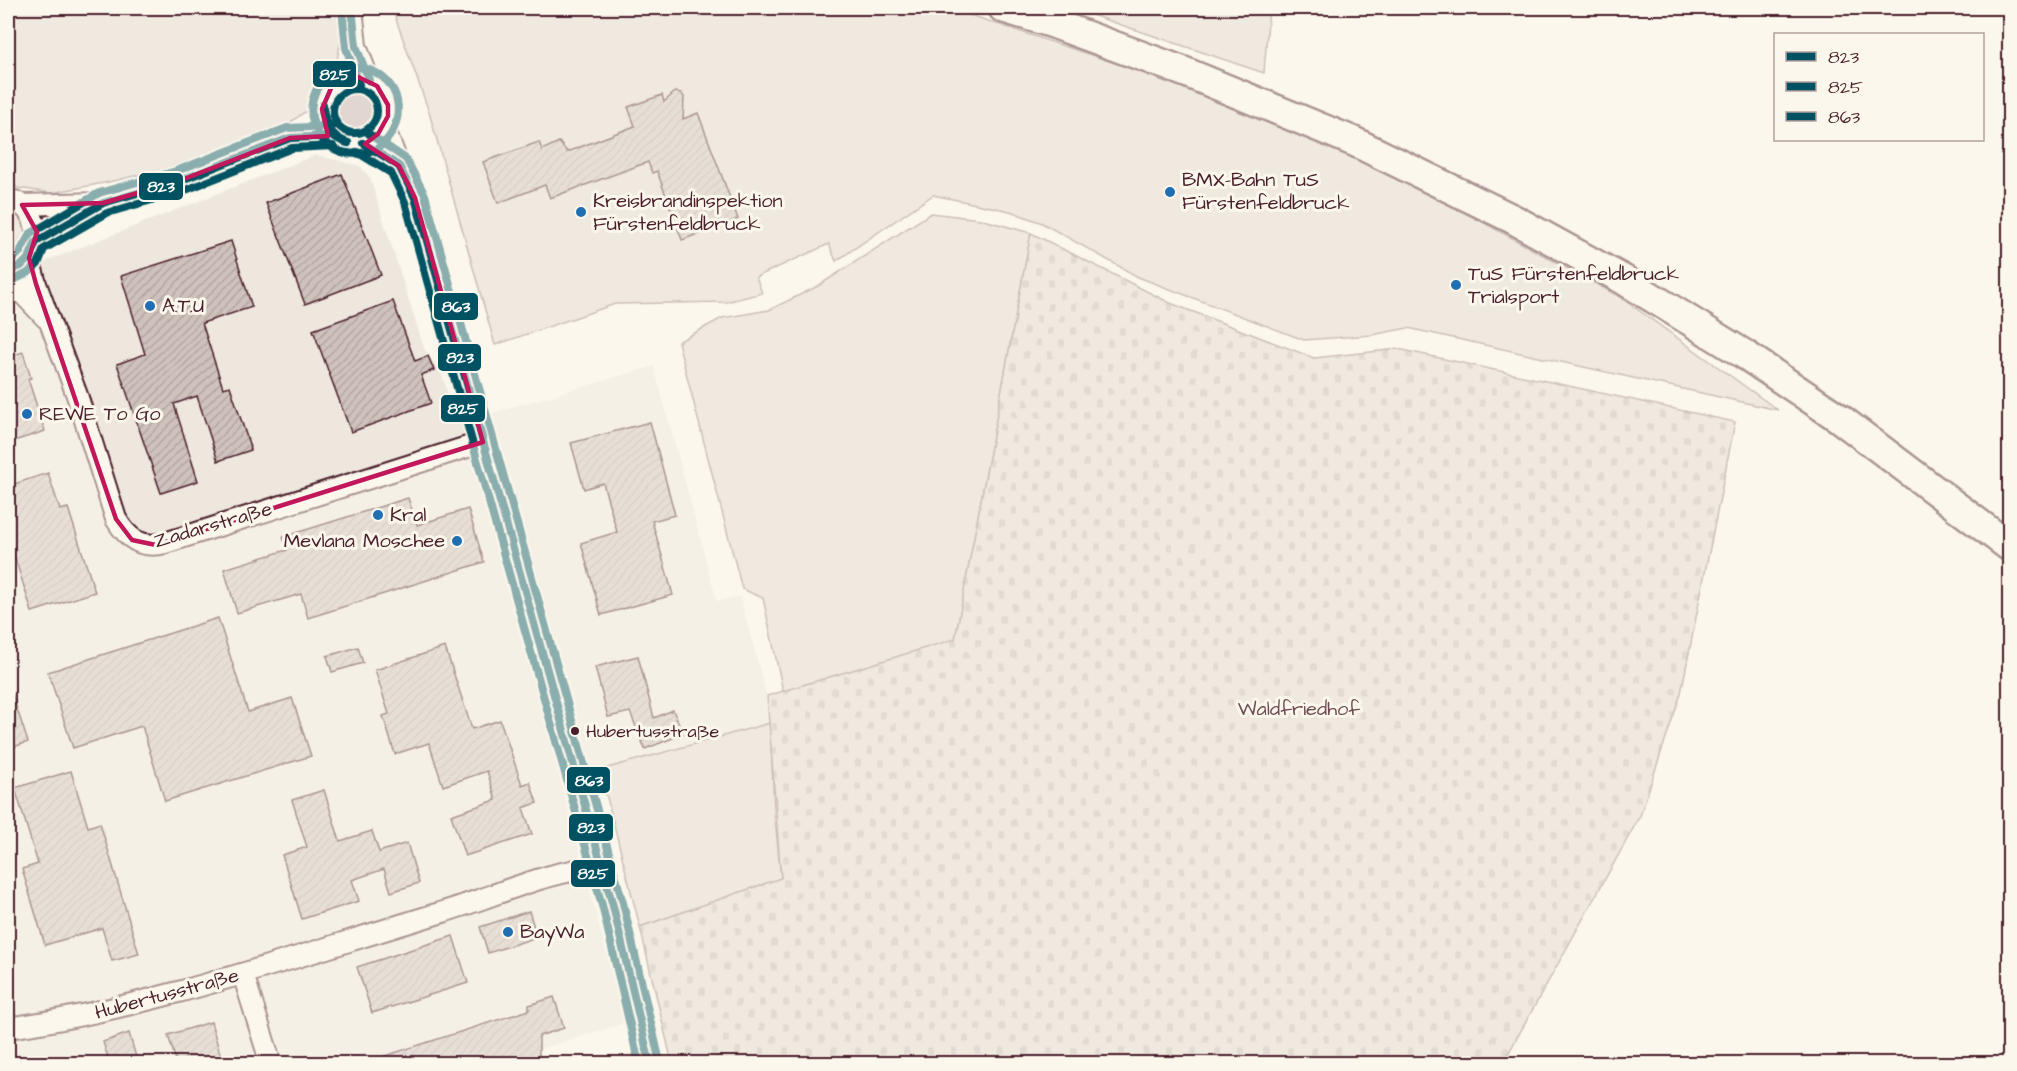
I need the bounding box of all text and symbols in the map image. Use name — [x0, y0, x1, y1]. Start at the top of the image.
legend — [1774, 33, 1984, 141]
text: 823 — [1828, 45, 1859, 70]
line badge: 825 — [312, 60, 357, 88]
text: 825 — [320, 64, 351, 86]
text: 825 — [1828, 75, 1863, 100]
text: 863 — [1828, 105, 1860, 130]
place label: BMX-Bahn TuS Fürstenfeldbruck — [1182, 166, 1349, 217]
line badge: 823 — [138, 172, 184, 201]
text: 823 — [147, 176, 176, 198]
marker: BMX-Bahn TuS Fürstenfeldbruck — [1163, 185, 1177, 199]
place label: Kreisbrandinspektion Fürstenfeldbruck — [593, 187, 782, 238]
marker: Kreisbrandinspektion Fürstenfeldbruck — [574, 205, 588, 219]
place label: TuS Fürstenfeldbruck Trialsport — [1468, 260, 1679, 311]
marker: TuS Fürstenfeldbruck Trialsport — [1449, 278, 1463, 292]
place label: A.T.U — [162, 292, 204, 320]
line badge: 863 — [433, 292, 479, 321]
text: 863 — [442, 296, 471, 318]
marker: A.T.U — [143, 299, 157, 313]
line badge: 823 — [437, 343, 482, 372]
text: 823 — [446, 347, 475, 369]
line badge: 825 — [440, 394, 486, 423]
text: 825 — [448, 398, 479, 420]
place label: REWE To Go — [39, 400, 161, 428]
marker: REWE To Go — [20, 407, 34, 421]
street label: Zadarstraße — [151, 495, 276, 555]
place label: Kral — [390, 501, 426, 529]
marker: Kral — [371, 508, 385, 522]
place label: Mevlana Moschee — [284, 527, 445, 555]
marker: Mevlana Moschee — [450, 534, 464, 548]
park label: Waldfriedhof — [1238, 695, 1360, 723]
place label: Hubertusstraße — [586, 719, 719, 744]
marker: Hubertusstraße — [569, 725, 581, 737]
line badge: 863 — [566, 766, 611, 794]
text: 863 — [575, 770, 604, 792]
line badge: 823 — [568, 813, 614, 842]
text: 823 — [577, 817, 606, 839]
line badge: 825 — [570, 859, 616, 888]
text: 825 — [578, 863, 609, 885]
place label: BayWa — [520, 918, 584, 947]
marker: BayWa — [501, 925, 515, 939]
street label: Hubertusstraße — [92, 961, 242, 1027]

